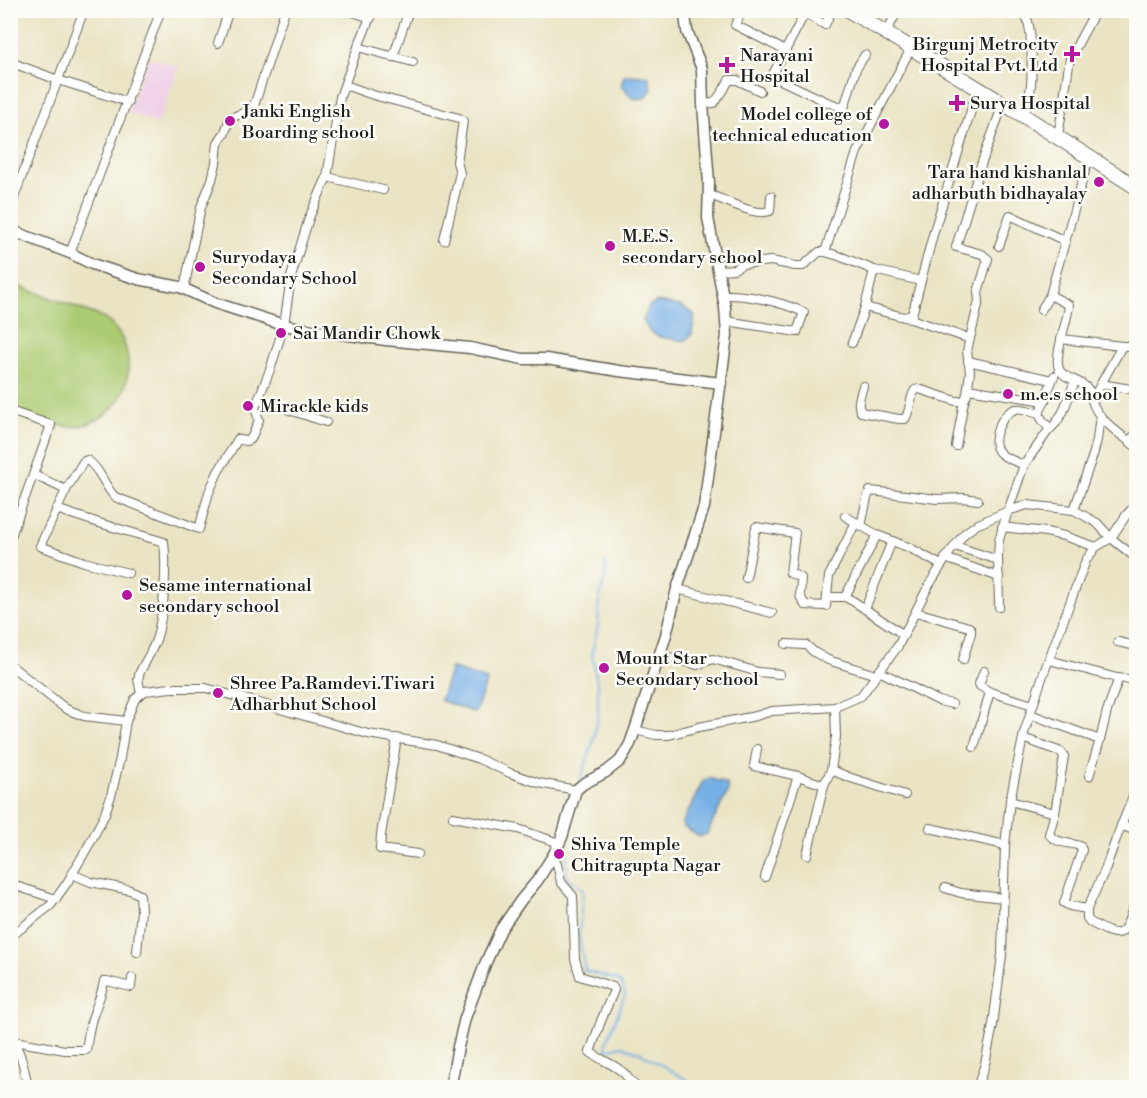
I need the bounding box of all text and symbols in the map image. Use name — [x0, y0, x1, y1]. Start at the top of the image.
place label: Birgunj Metrocity Hospital Pvt. Ltd — [912, 33, 1059, 77]
place label: Narayani Hospital — [740, 44, 813, 88]
marker: Birgunj Metrocity Hospital Pvt. Ltd — [1063, 45, 1081, 63]
marker: Narayani Hospital — [718, 56, 736, 74]
place label: Surya Hospital — [970, 92, 1091, 115]
marker: Surya Hospital — [948, 94, 966, 112]
place label: Janki English Boarding school — [241, 100, 375, 144]
place label: Model college of technical education — [712, 103, 873, 147]
marker: Janki English Boarding school — [223, 114, 237, 128]
marker: Model college of technical education — [877, 117, 891, 131]
place label: Tara hand kishanlal adharbuth bidhayalay — [912, 161, 1088, 205]
marker: Tara hand kishanlal adharbuth bidhayalay — [1092, 175, 1106, 189]
place label: M.E.S. secondary school — [622, 225, 763, 269]
marker: M.E.S. secondary school — [603, 239, 617, 253]
place label: Suryodaya Secondary School — [212, 246, 358, 290]
marker: Suryodaya Secondary School — [193, 260, 207, 274]
place label: Sai Mandir Chowk — [293, 322, 442, 345]
marker: Sai Mandir Chowk — [274, 326, 288, 340]
place label: m.e.s school — [1020, 383, 1118, 406]
marker: m.e.s school — [1001, 387, 1015, 401]
place label: Mirackle kids — [260, 395, 369, 418]
marker: Mirackle kids — [241, 399, 255, 413]
place label: Sesame international secondary school — [139, 574, 312, 618]
marker: Sesame international secondary school — [120, 588, 134, 602]
place label: Mount Star Secondary school — [616, 647, 759, 691]
marker: Mount Star Secondary school — [597, 661, 611, 675]
place label: Shree Pa.Ramdevi.Tiwari Adharbhut School — [229, 672, 435, 716]
marker: Shree Pa.Ramdevi.Tiwari Adharbhut School — [211, 686, 225, 700]
place label: Shiva Temple Chitragupta Nagar — [571, 833, 721, 877]
marker: Shiva Temple Chitragupta Nagar — [552, 847, 566, 861]

